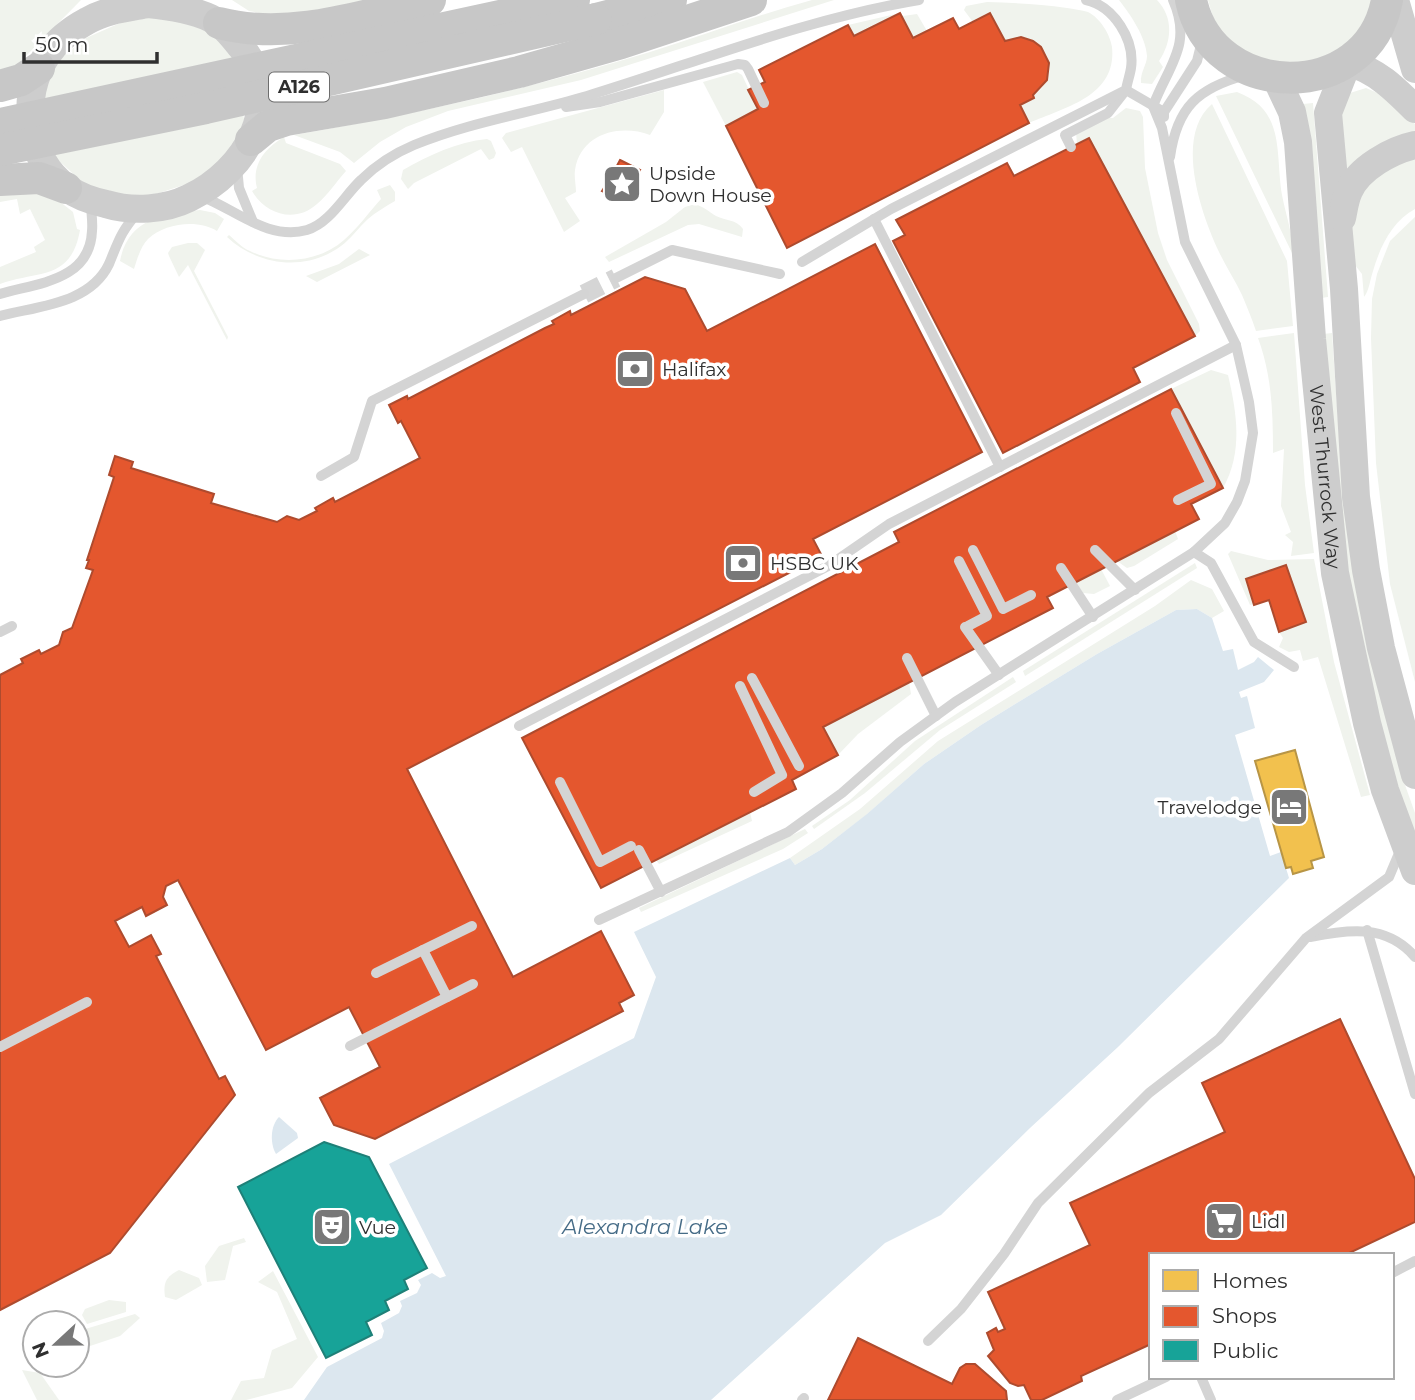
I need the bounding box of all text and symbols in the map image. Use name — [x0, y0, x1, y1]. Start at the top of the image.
scale bar — [24, 21, 158, 65]
text: 50 m — [35, 32, 89, 57]
road number: A126 — [269, 72, 329, 102]
place label: Upside Down House — [649, 162, 772, 207]
place icon: Upside Down House — [601, 163, 643, 205]
bank icon: Halifax — [614, 348, 656, 390]
place label: Halifax — [662, 358, 727, 381]
street label: West Thurrock Way — [1305, 384, 1346, 571]
bank icon: HSBC UK — [722, 542, 764, 584]
place label: HSBC UK — [770, 552, 859, 575]
hotel icon: Travelodge — [1268, 786, 1310, 828]
place label: Travelodge — [1158, 796, 1262, 819]
supermarket icon: Lidl — [1203, 1200, 1245, 1242]
theatre icon: Vue — [311, 1206, 353, 1248]
place label: Lidl — [1251, 1210, 1285, 1233]
water label: Alexandra Lake — [560, 1214, 728, 1239]
place label: Vue — [359, 1216, 396, 1239]
legend — [1149, 1253, 1394, 1379]
text: Homes — [1212, 1268, 1287, 1293]
text: Shops — [1212, 1303, 1277, 1328]
north arrow — [21, 1309, 91, 1379]
text: Public — [1212, 1338, 1279, 1363]
text: N — [27, 1339, 54, 1362]

